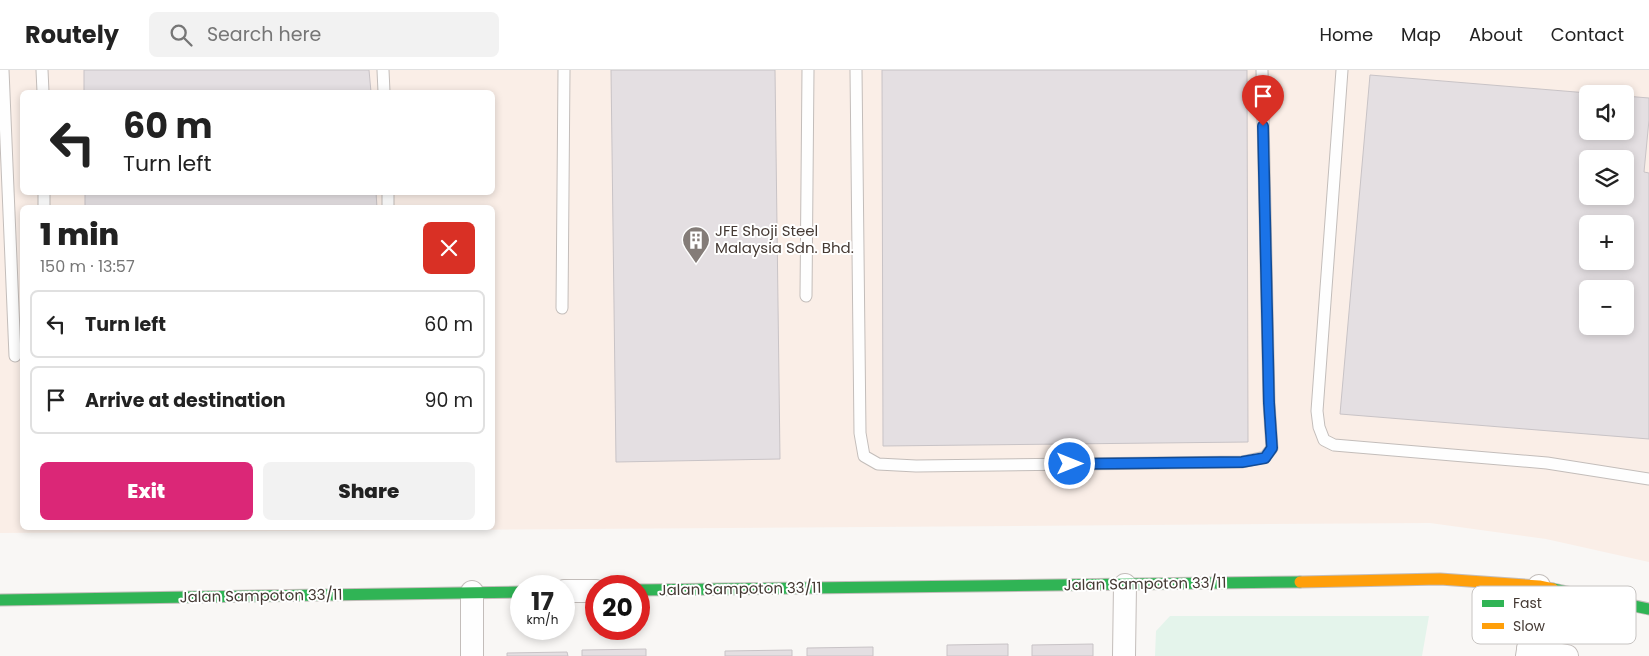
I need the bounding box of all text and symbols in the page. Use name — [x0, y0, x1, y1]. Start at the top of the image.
search box — [149, 12, 499, 57]
text: Routely — [25, 18, 119, 51]
icon: search — [167, 21, 195, 49]
text: Search here — [207, 21, 321, 48]
text: Home — [1319, 22, 1373, 47]
text: Map — [1401, 22, 1441, 47]
text: About — [1469, 22, 1523, 47]
text: Contact — [1551, 22, 1624, 47]
pin — [1242, 75, 1284, 126]
icon: arrive — [1249, 82, 1277, 110]
map controls — [1579, 85, 1634, 335]
button: sound — [1579, 85, 1634, 140]
text: 60 m — [123, 101, 213, 150]
icon: left — [40, 110, 105, 175]
text: Turn left — [123, 148, 211, 179]
button: layers — [1579, 150, 1634, 205]
text: 1 min — [40, 213, 119, 256]
button: + — [1579, 215, 1634, 270]
place label: JFE Shoji Steel Malaysia Sdn. Bhd. — [715, 220, 854, 258]
button: close — [423, 222, 475, 274]
building icon: JFE Shoji Steel Malaysia Sdn. Bhd. — [681, 225, 711, 264]
text: 150 m · 13:57 — [40, 255, 135, 278]
button: − — [1579, 280, 1634, 335]
icon: left — [42, 310, 70, 338]
text: Turn left — [85, 311, 166, 338]
text: 60 m — [424, 311, 473, 338]
icon: arrive — [42, 386, 70, 414]
text: Arrive at destination — [85, 387, 286, 414]
text: 90 m — [424, 387, 473, 414]
position arrow — [1043, 437, 1095, 489]
button: Exit — [40, 462, 253, 520]
button: Share — [263, 462, 475, 520]
street label: Jalan Sampoton 33/11 — [1063, 572, 1227, 595]
speed limit sign: 20 — [585, 575, 650, 640]
street label: Jalan Sampoton 33/11 — [658, 577, 822, 600]
street label: Jalan Sampoton 33/11 — [179, 584, 343, 607]
text: 17 — [531, 584, 554, 619]
legend — [1472, 586, 1636, 644]
text: Fast — [1513, 593, 1542, 613]
text: km/h — [527, 611, 558, 628]
text: Slow — [1513, 616, 1546, 636]

